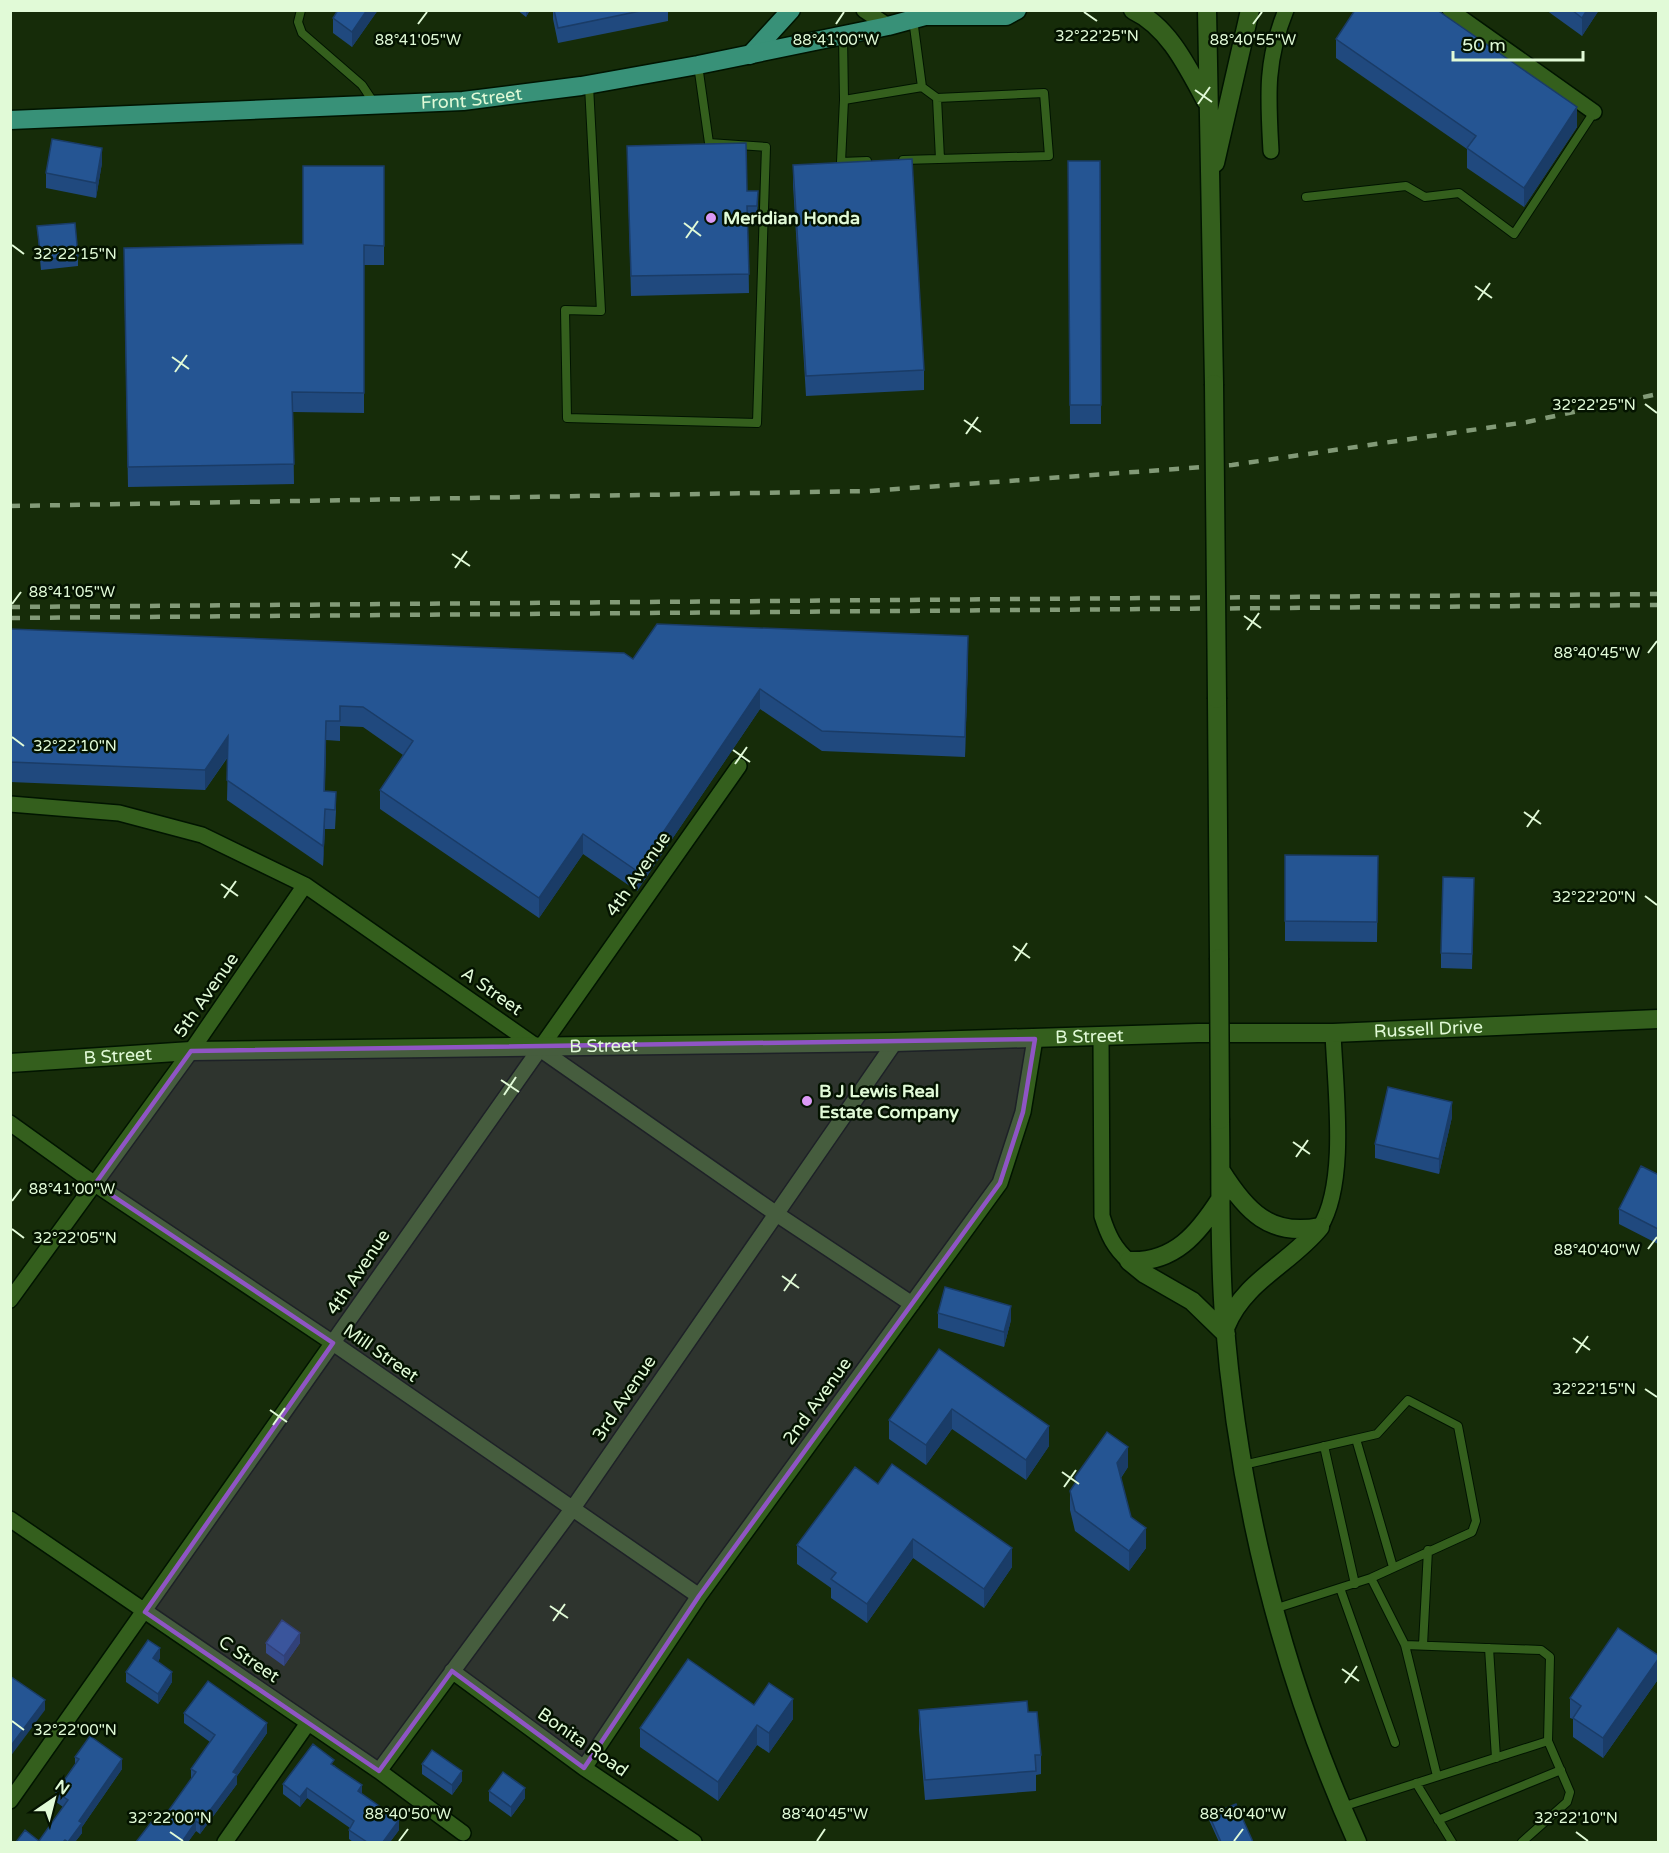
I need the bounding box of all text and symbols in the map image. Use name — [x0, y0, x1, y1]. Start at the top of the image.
scale bar — [1453, 24, 1584, 62]
text: 32°22'25"N — [1055, 27, 1139, 45]
text: 88°41'05"W — [375, 31, 461, 49]
text: 88°41'00"W — [793, 31, 879, 49]
text: 88°40'55"W — [1210, 31, 1296, 49]
text: 50 m — [1462, 34, 1506, 56]
street label: Front Street — [420, 83, 524, 114]
place label: Meridian Honda — [723, 207, 860, 229]
marker: Meridian Honda — [704, 211, 718, 225]
text: 32°22'15"N — [33, 245, 117, 263]
text: 32°22'25"N — [1552, 396, 1636, 414]
text: 88°41'05"W — [29, 583, 115, 601]
text: 88°40'45"W — [1554, 644, 1640, 662]
text: 32°22'10"N — [33, 737, 117, 755]
street label: 4th Avenue — [601, 827, 675, 921]
text: 32°22'20"N — [1552, 888, 1636, 906]
street label: 5th Avenue — [169, 948, 243, 1042]
street label: A Street — [457, 962, 527, 1020]
street label: Russell Drive — [1373, 1016, 1483, 1042]
street label: B Street — [1055, 1024, 1124, 1048]
street label: B Street — [569, 1034, 638, 1057]
street label: B Street — [83, 1043, 153, 1069]
place label: B J Lewis Real Estate Company — [819, 1080, 959, 1123]
marker: B J Lewis Real Estate Company — [800, 1094, 814, 1108]
text: 88°41'00"W — [29, 1180, 115, 1198]
street label: 4th Avenue — [321, 1225, 395, 1319]
text: 32°22'05"N — [33, 1229, 117, 1247]
text: 88°40'40"W — [1554, 1241, 1640, 1259]
street label: Mill Street — [339, 1319, 423, 1387]
street label: 3rd Avenue — [587, 1351, 661, 1445]
street label: 2nd Avenue — [778, 1353, 856, 1449]
text: 32°22'15"N — [1552, 1380, 1636, 1398]
street label: C Street — [214, 1631, 284, 1687]
street label: Bonita Road — [533, 1703, 633, 1781]
text: 32°22'00"N — [33, 1721, 117, 1739]
north arrow — [24, 1769, 84, 1829]
text: N — [51, 1776, 73, 1799]
text: 88°40'50"W — [365, 1805, 451, 1823]
text: 88°40'45"W — [782, 1805, 868, 1823]
text: 88°40'40"W — [1200, 1805, 1286, 1823]
text: 32°22'00"N — [128, 1809, 212, 1827]
text: 32°22'10"N — [1534, 1809, 1618, 1827]

